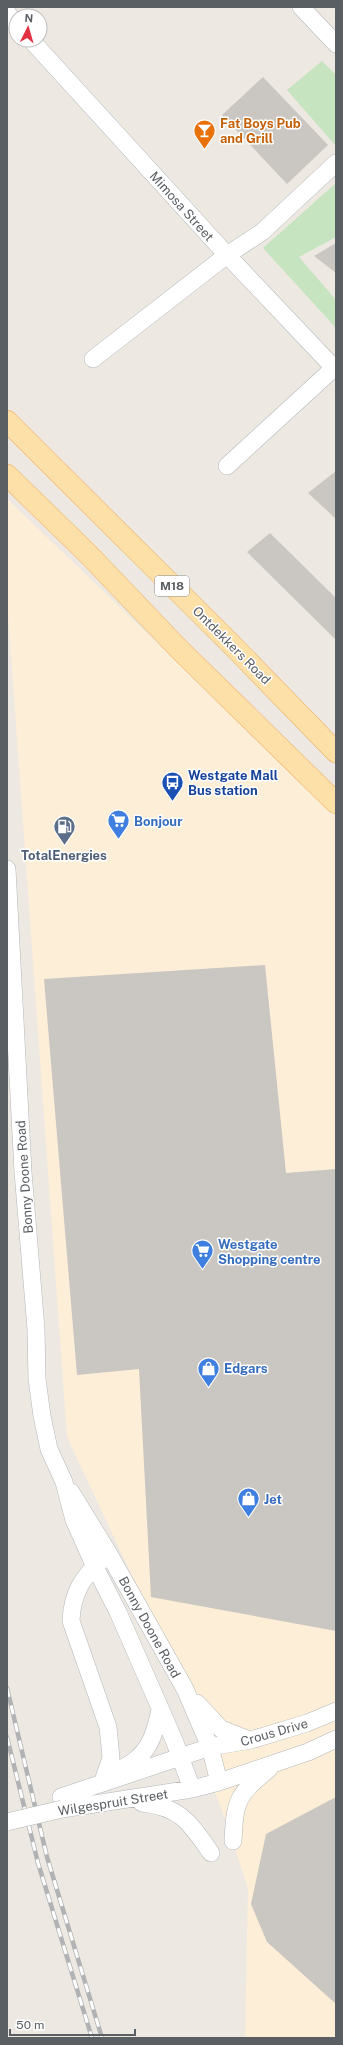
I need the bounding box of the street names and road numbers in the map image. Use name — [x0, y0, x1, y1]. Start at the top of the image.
street label: Mimosa Street — [147, 169, 217, 244]
road number: M18 — [155, 576, 189, 596]
street label: Ontdekkers Road — [190, 603, 274, 687]
street label: Bonny Doone Road — [13, 1120, 36, 1234]
street label: Bonny Doone Road — [116, 1574, 184, 1680]
street label: Crous Drive — [239, 1716, 310, 1749]
street label: Wilgespruit Street — [57, 1786, 169, 1819]

